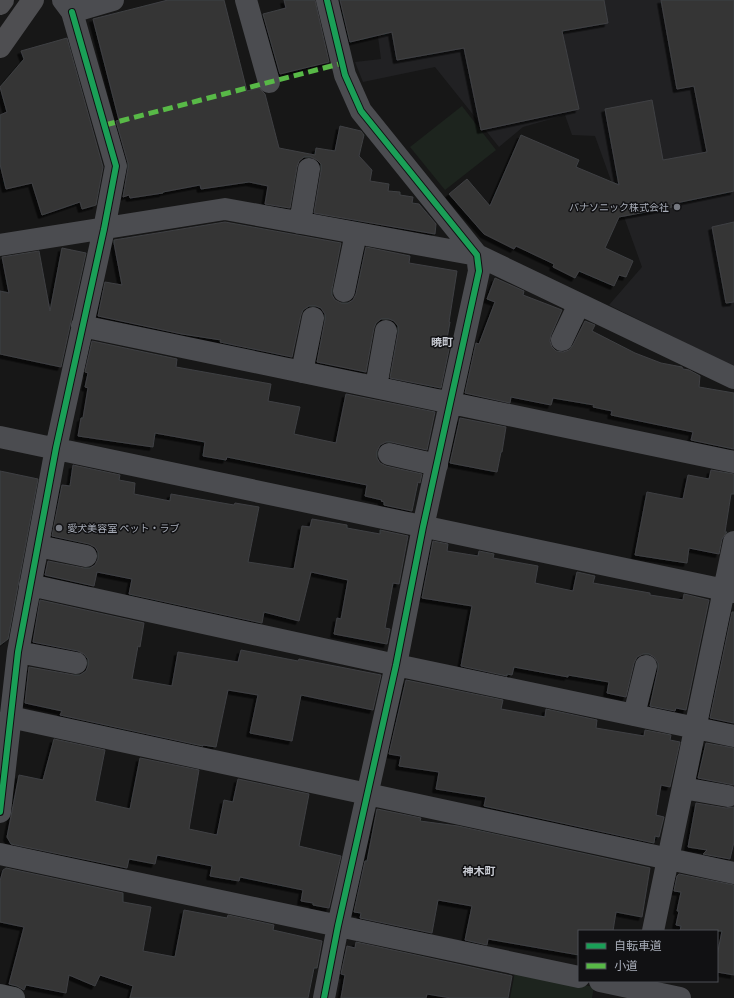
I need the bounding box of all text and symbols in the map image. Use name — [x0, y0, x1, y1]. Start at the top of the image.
place label: パナソニック株式会社 — [569, 200, 669, 214]
marker: パナソニック株式会社 — [672, 202, 682, 212]
district label: 暁町 — [431, 334, 453, 349]
place label: 愛犬美容室 ペット・ラブ — [67, 521, 180, 535]
marker: 愛犬美容室 ペット・ラブ — [54, 523, 64, 533]
district label: 神木町 — [463, 863, 496, 878]
legend — [578, 930, 718, 982]
text: 自転車道 — [614, 937, 662, 954]
text: 小道 — [614, 957, 638, 974]

